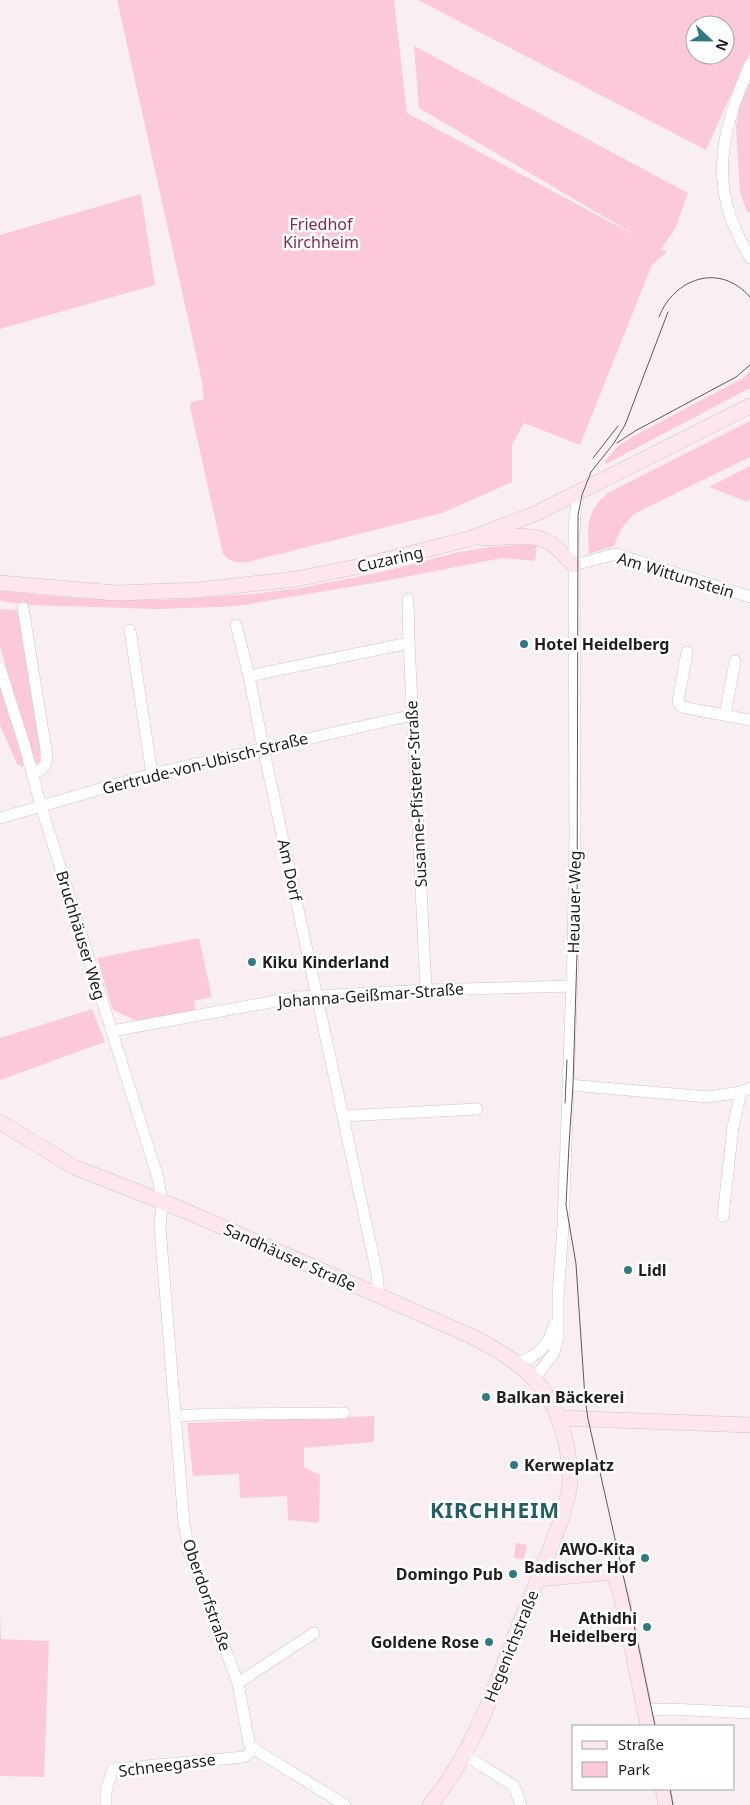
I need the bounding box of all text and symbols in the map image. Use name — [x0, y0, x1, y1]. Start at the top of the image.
north arrow — [685, 15, 735, 65]
text: N — [712, 36, 733, 54]
park label: Friedhof Kirchheim — [283, 213, 359, 253]
street label: Cuzaring — [355, 541, 425, 577]
street label: Am Wittumstein — [615, 547, 737, 603]
place label: Hotel Heidelberg — [534, 633, 669, 655]
marker: Hotel Heidelberg — [518, 638, 530, 650]
street label: Susanne-Pfisterer-Straße — [400, 700, 432, 888]
street label: Gertrude-von-Ubisch-Straße — [100, 727, 310, 799]
street label: Am Dorf — [273, 837, 308, 904]
street label: Heuauer Weg — [562, 850, 586, 954]
street label: Bruchhäuser Weg — [51, 868, 111, 1002]
place label: Kiku Kinderland — [262, 951, 389, 973]
marker: Kiku Kinderland — [246, 956, 258, 968]
street label: Johanna-Geißmar-Straße — [275, 978, 465, 1013]
street label: Sandhäuser Straße — [220, 1218, 360, 1296]
place label: Lidl — [638, 1259, 667, 1281]
marker: Lidl — [622, 1264, 634, 1276]
place label: Balkan Bäckerei — [496, 1386, 624, 1408]
marker: Balkan Bäckerei — [480, 1391, 492, 1403]
place label: Kerweplatz — [524, 1454, 614, 1476]
marker: Kerweplatz — [508, 1459, 520, 1471]
district label: KIRCHHEIM — [430, 1496, 560, 1524]
street label: Oberdorfstraße — [178, 1536, 236, 1654]
place label: AWO-Kita Badischer Hof — [524, 1538, 636, 1578]
marker: AWO-Kita Badischer Hof — [639, 1552, 651, 1564]
place label: Domingo Pub — [396, 1563, 503, 1585]
marker: Domingo Pub — [507, 1568, 519, 1580]
street label: Hegenichstraße — [478, 1587, 544, 1705]
place label: Athidhi Heidelberg — [549, 1607, 637, 1647]
marker: Athidhi Heidelberg — [641, 1621, 653, 1633]
place label: Goldene Rose — [371, 1631, 479, 1653]
marker: Goldene Rose — [483, 1636, 495, 1648]
legend — [572, 1725, 735, 1790]
text: Straße — [618, 1734, 664, 1754]
street label: Schneegasse — [117, 1748, 217, 1782]
text: Park — [618, 1759, 650, 1779]

